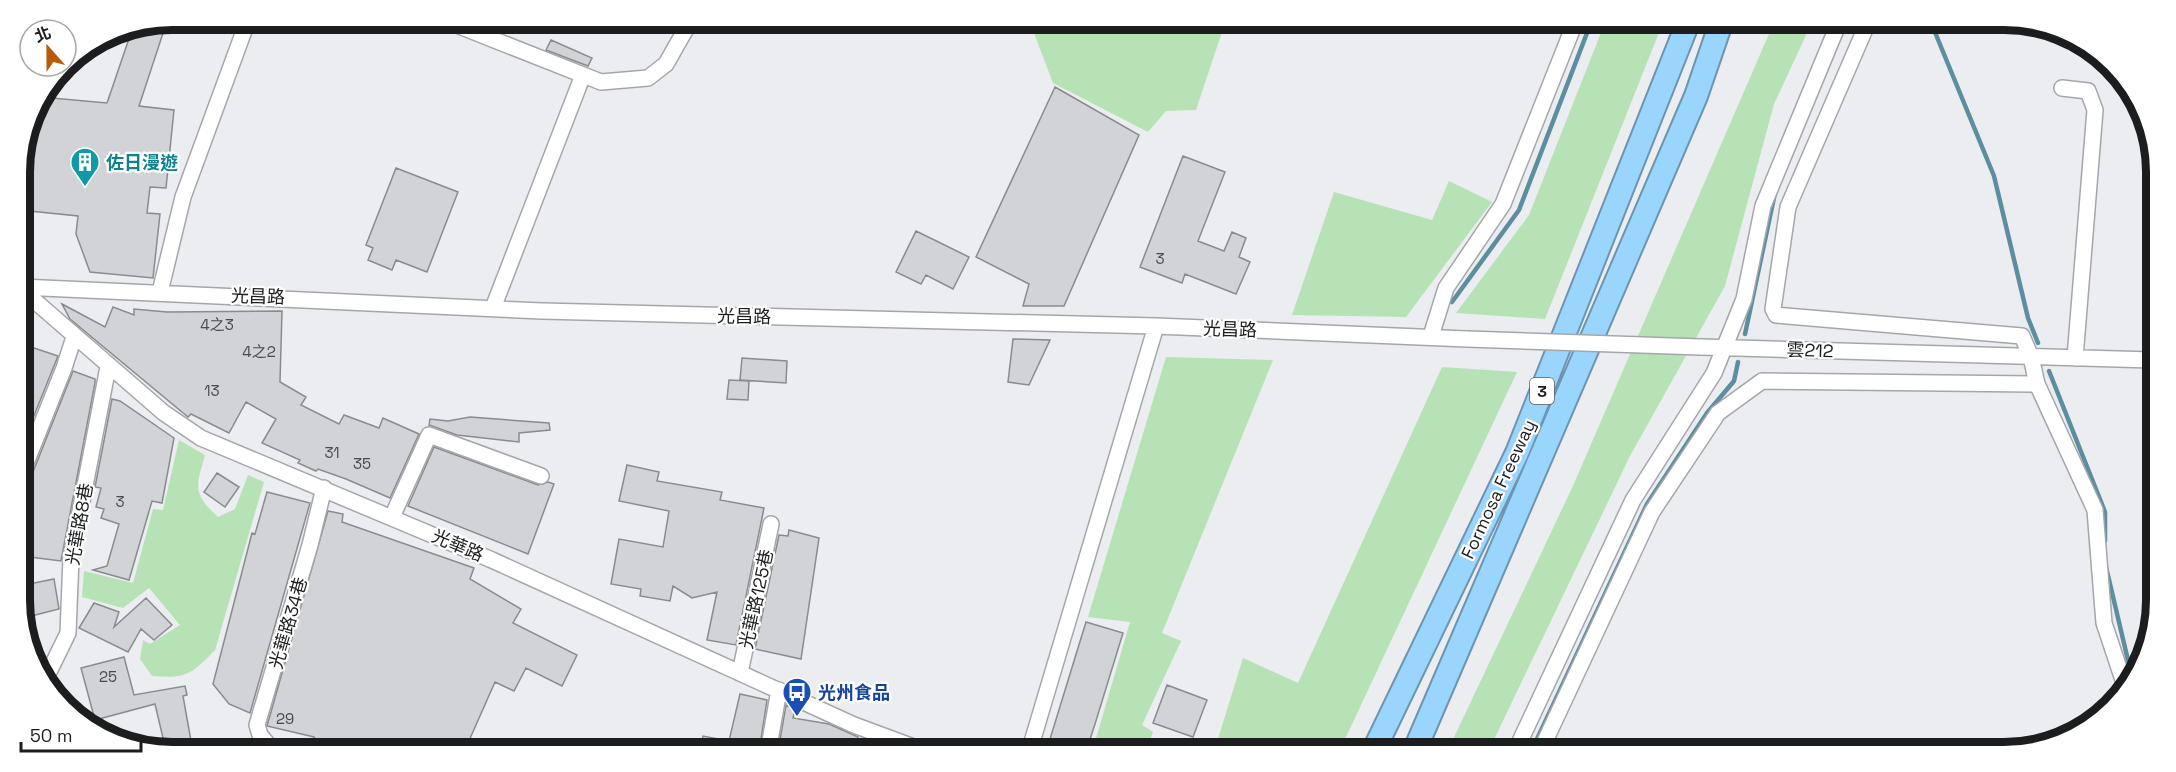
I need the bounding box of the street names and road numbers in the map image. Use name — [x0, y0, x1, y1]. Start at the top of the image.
street label: 光昌路 — [231, 284, 285, 308]
street label: 光昌路 — [717, 304, 771, 328]
street label: 光昌路 — [1203, 317, 1257, 341]
street label: 雲212 — [1786, 338, 1834, 362]
road number: 3 — [1530, 378, 1554, 404]
street label: Formosa Freeway — [1456, 416, 1540, 562]
street label: 光華路8巷 — [60, 481, 98, 567]
street label: 光華路 — [429, 524, 487, 566]
street label: 光華路125巷 — [734, 547, 778, 651]
street label: 光華路34巷 — [264, 575, 312, 671]

